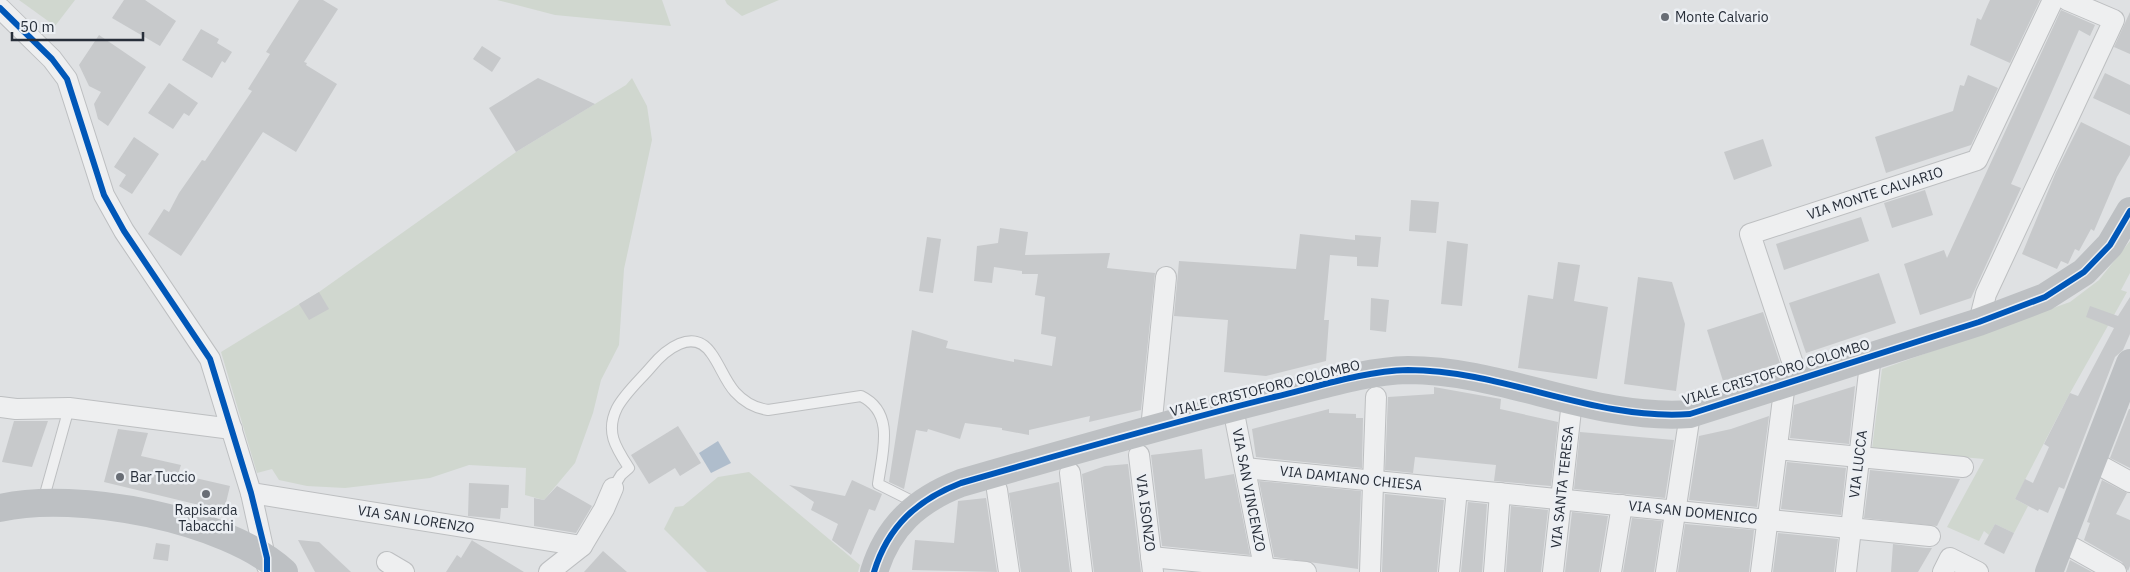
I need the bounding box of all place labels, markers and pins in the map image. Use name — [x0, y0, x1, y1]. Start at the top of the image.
place label: Monte Calvario — [1675, 8, 1769, 26]
marker: Monte Calvario — [1659, 11, 1671, 23]
place label: Bar Tuccio — [130, 468, 196, 486]
marker: Bar Tuccio — [114, 471, 126, 483]
marker: Rapisarda Tabacchi — [200, 488, 212, 500]
place label: Rapisarda Tabacchi — [175, 501, 238, 535]

